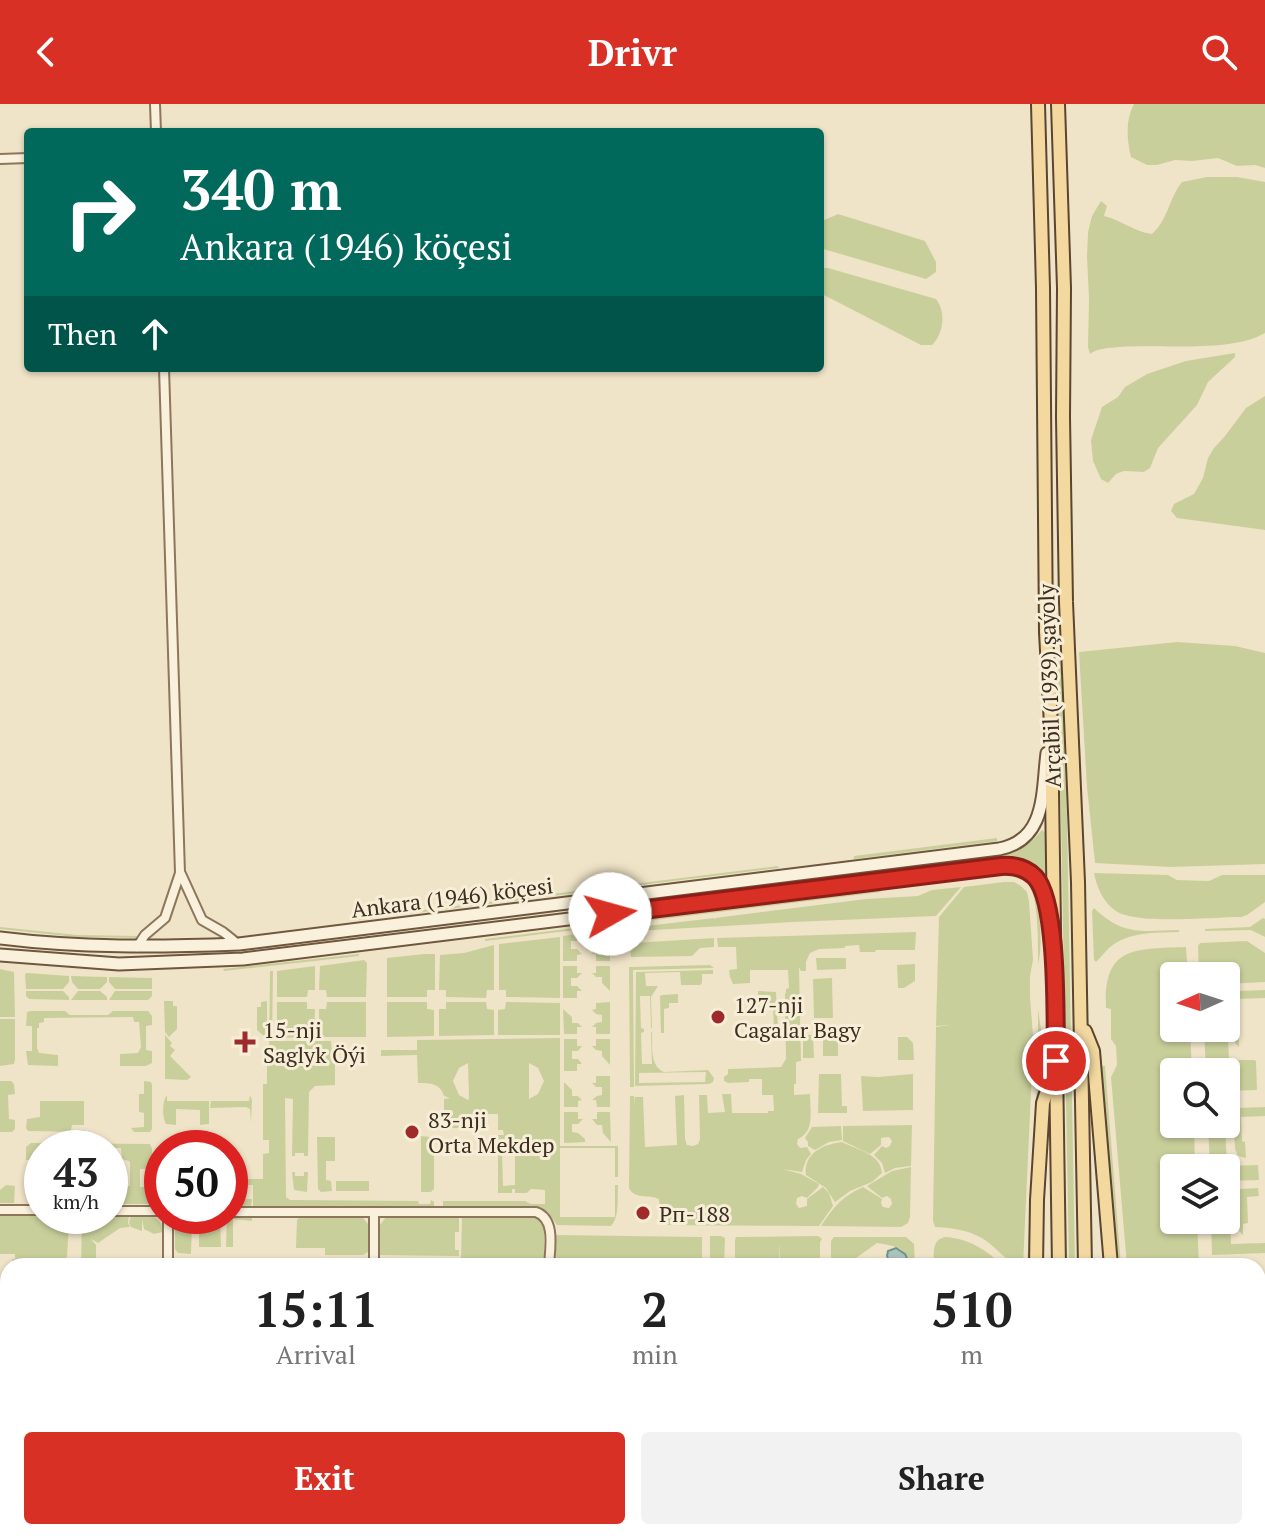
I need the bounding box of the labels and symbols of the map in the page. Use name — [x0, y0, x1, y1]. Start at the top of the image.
street label: Arçabil (1939) şaýoly — [1031, 582, 1067, 789]
street label: Ankara (1946) köçesi — [349, 870, 555, 924]
position arrow — [568, 872, 652, 956]
north arrow — [1160, 962, 1240, 1042]
place label: 127-nji Cagalar Bagy — [734, 990, 862, 1044]
marker: 127-nji Cagalar Bagy — [709, 1008, 727, 1026]
place label: 15-nji Saglyk Öýi — [263, 1015, 366, 1069]
pin — [1022, 1027, 1090, 1095]
marker: 15-nji Saglyk Öýi — [234, 1031, 256, 1053]
place label: 83-nji Orta Mekdep — [428, 1105, 555, 1159]
marker: 83-nji Orta Mekdep — [403, 1123, 421, 1141]
speed limit sign: 50 — [144, 1130, 248, 1234]
place label: Рп-188 — [659, 1199, 730, 1228]
marker: Рп-188 — [634, 1204, 652, 1222]

